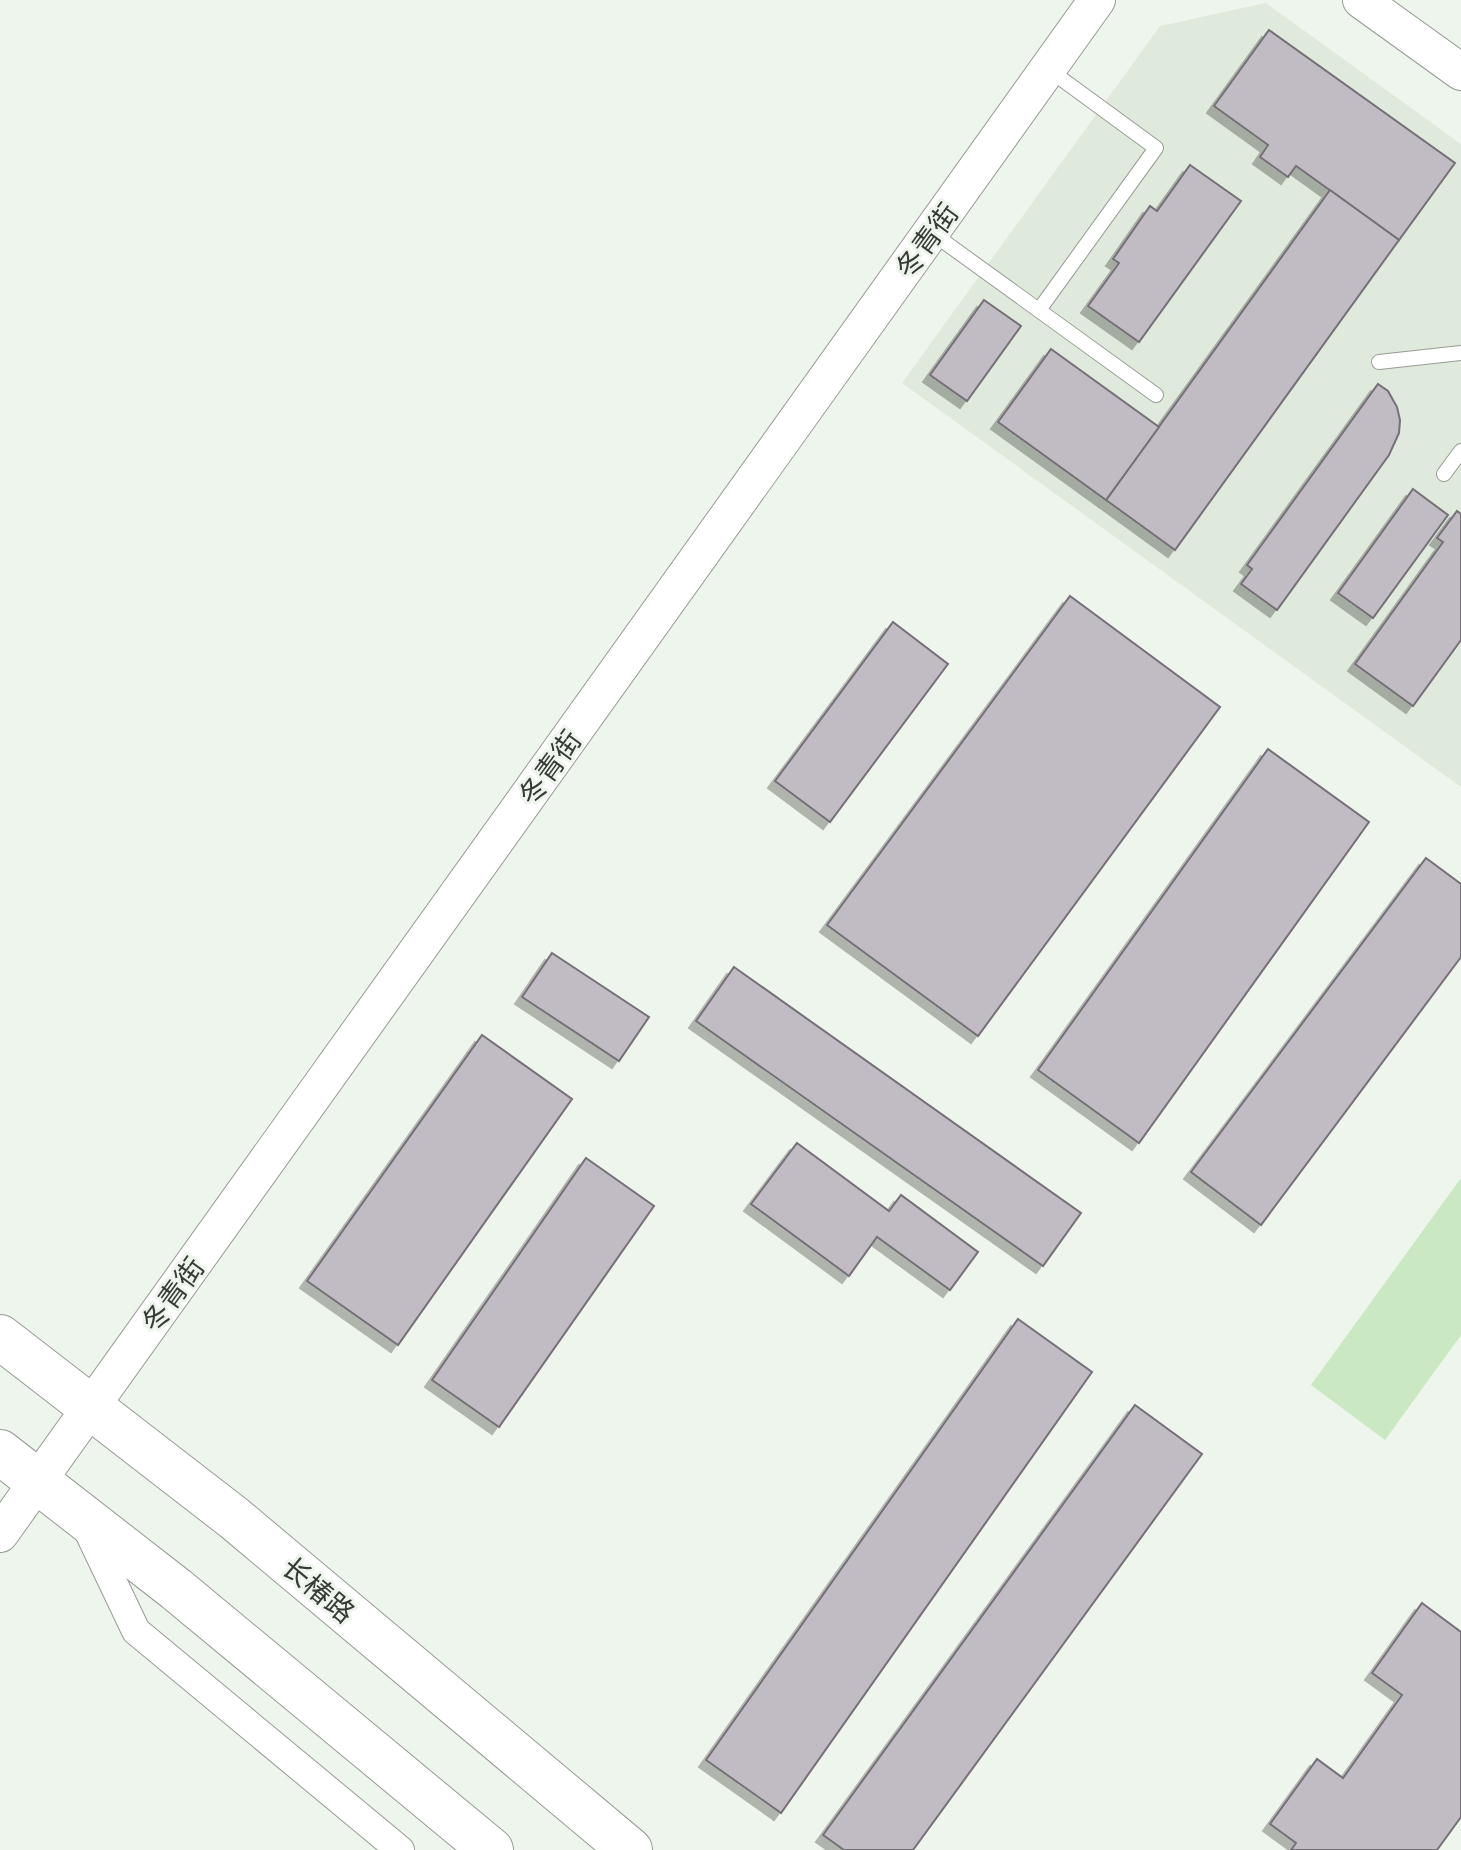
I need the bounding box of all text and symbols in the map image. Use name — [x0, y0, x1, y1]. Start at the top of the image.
street label: 冬青街 — [886, 195, 966, 285]
street label: 冬青街 — [509, 722, 589, 812]
street label: 冬青街 — [132, 1249, 212, 1339]
street label: 长椿路 — [275, 1547, 363, 1631]

